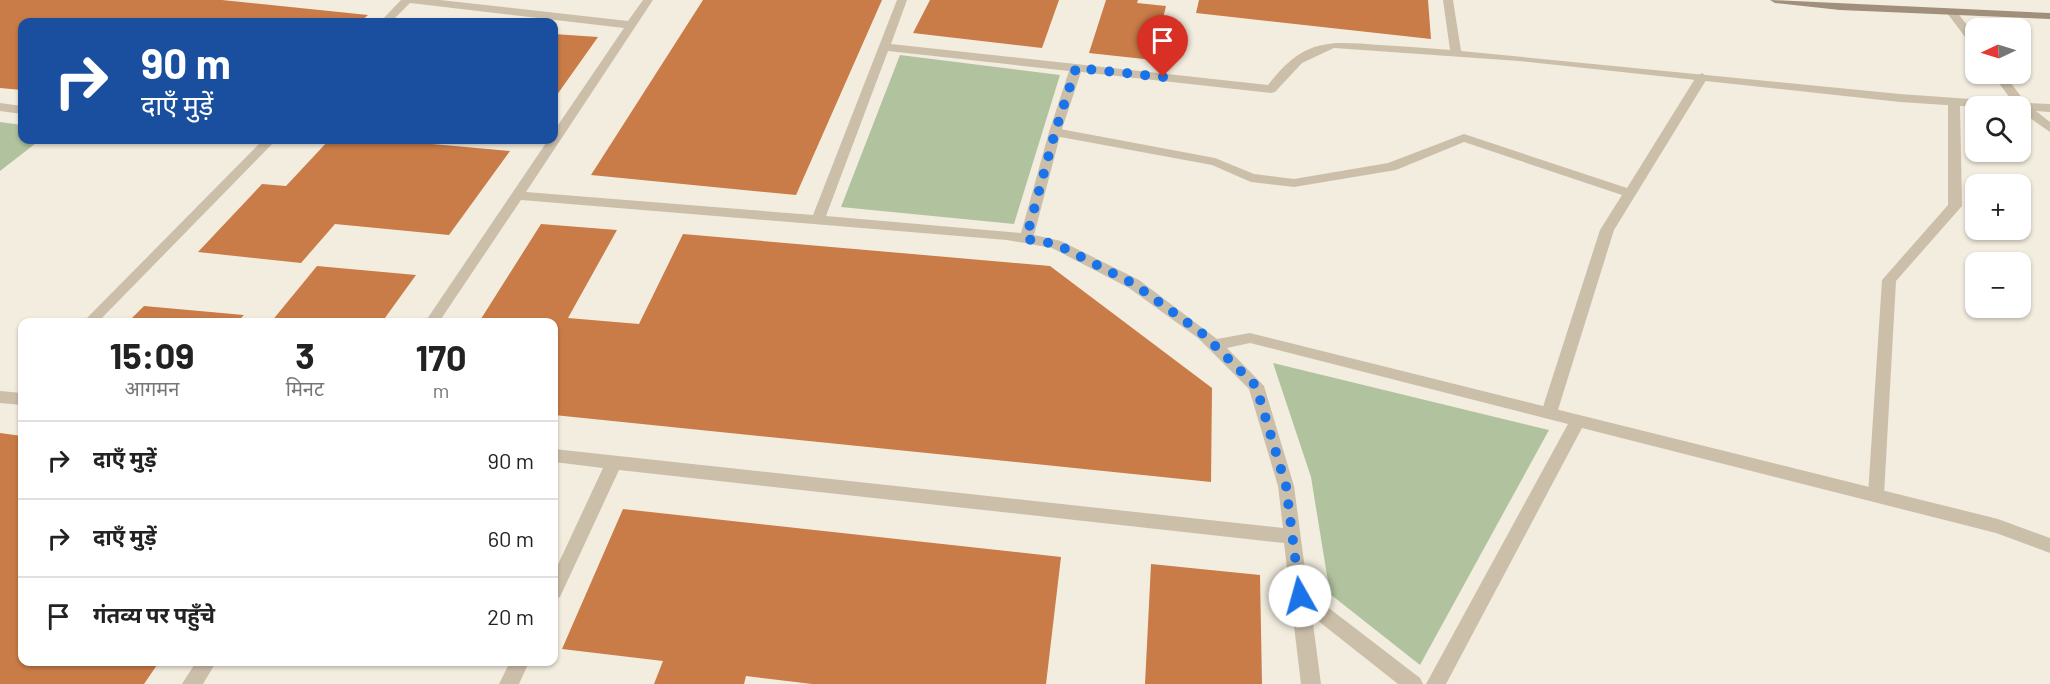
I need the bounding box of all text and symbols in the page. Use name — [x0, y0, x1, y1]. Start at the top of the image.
pin — [1137, 15, 1188, 77]
north arrow — [1965, 18, 2031, 84]
map controls — [1965, 18, 2031, 318]
icon: arrive — [1146, 24, 1179, 57]
text: 90 m — [141, 37, 231, 87]
icon: right — [42, 42, 120, 120]
text: दाएँ मुड़ें — [141, 88, 213, 120]
button: search — [1965, 96, 2031, 162]
button: + — [1965, 174, 2031, 240]
button: − — [1965, 252, 2031, 318]
text: 15:09 — [109, 333, 194, 376]
text: 3 — [295, 333, 315, 376]
text: 170 — [415, 335, 467, 378]
text: आगमन — [124, 376, 179, 400]
text: मिनट — [286, 376, 324, 400]
text: m — [433, 378, 449, 402]
icon: right — [42, 444, 75, 477]
text: दाएँ मुड़ें — [93, 445, 156, 471]
text: 90 m — [488, 447, 534, 473]
icon: right — [42, 522, 75, 555]
text: दाएँ मुड़ें — [93, 523, 156, 549]
text: 60 m — [488, 525, 534, 551]
position arrow — [1268, 564, 1332, 628]
icon: arrive — [42, 600, 75, 633]
text: गंतव्य पर पहुँचे — [93, 601, 215, 627]
text: 20 m — [487, 603, 534, 629]

